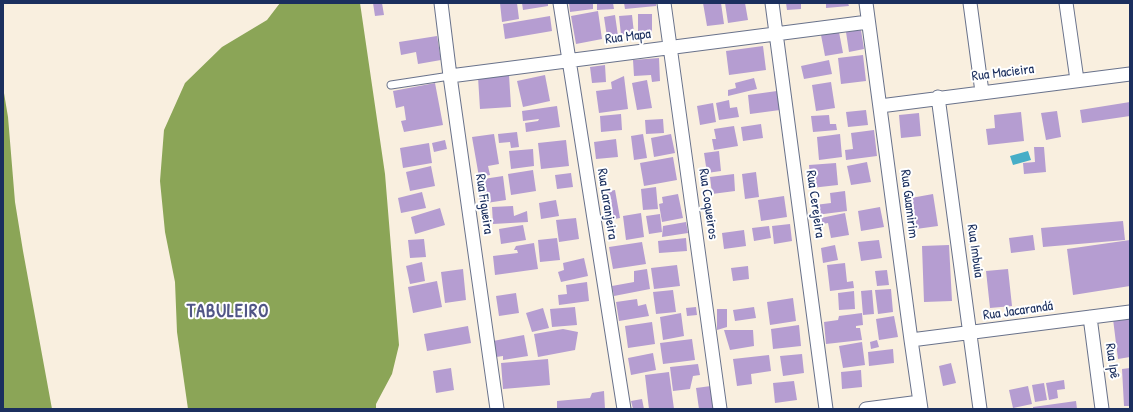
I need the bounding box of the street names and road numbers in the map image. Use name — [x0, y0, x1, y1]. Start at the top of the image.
street label: Rua Mapa — [604, 26, 652, 48]
street label: Rua Macieira — [971, 61, 1035, 85]
street label: Rua Laranjeira — [593, 167, 621, 241]
street label: Rua Coqueiros — [695, 168, 721, 240]
street label: Rua Cerejeira — [802, 169, 828, 239]
street label: Rua Guamirim — [896, 169, 922, 239]
street label: Rua Figueira — [471, 173, 497, 235]
street label: Rua Imbuia — [963, 223, 987, 279]
street label: Rua Jacarandá — [982, 298, 1054, 324]
street label: Rua Ipê — [1101, 342, 1123, 380]

